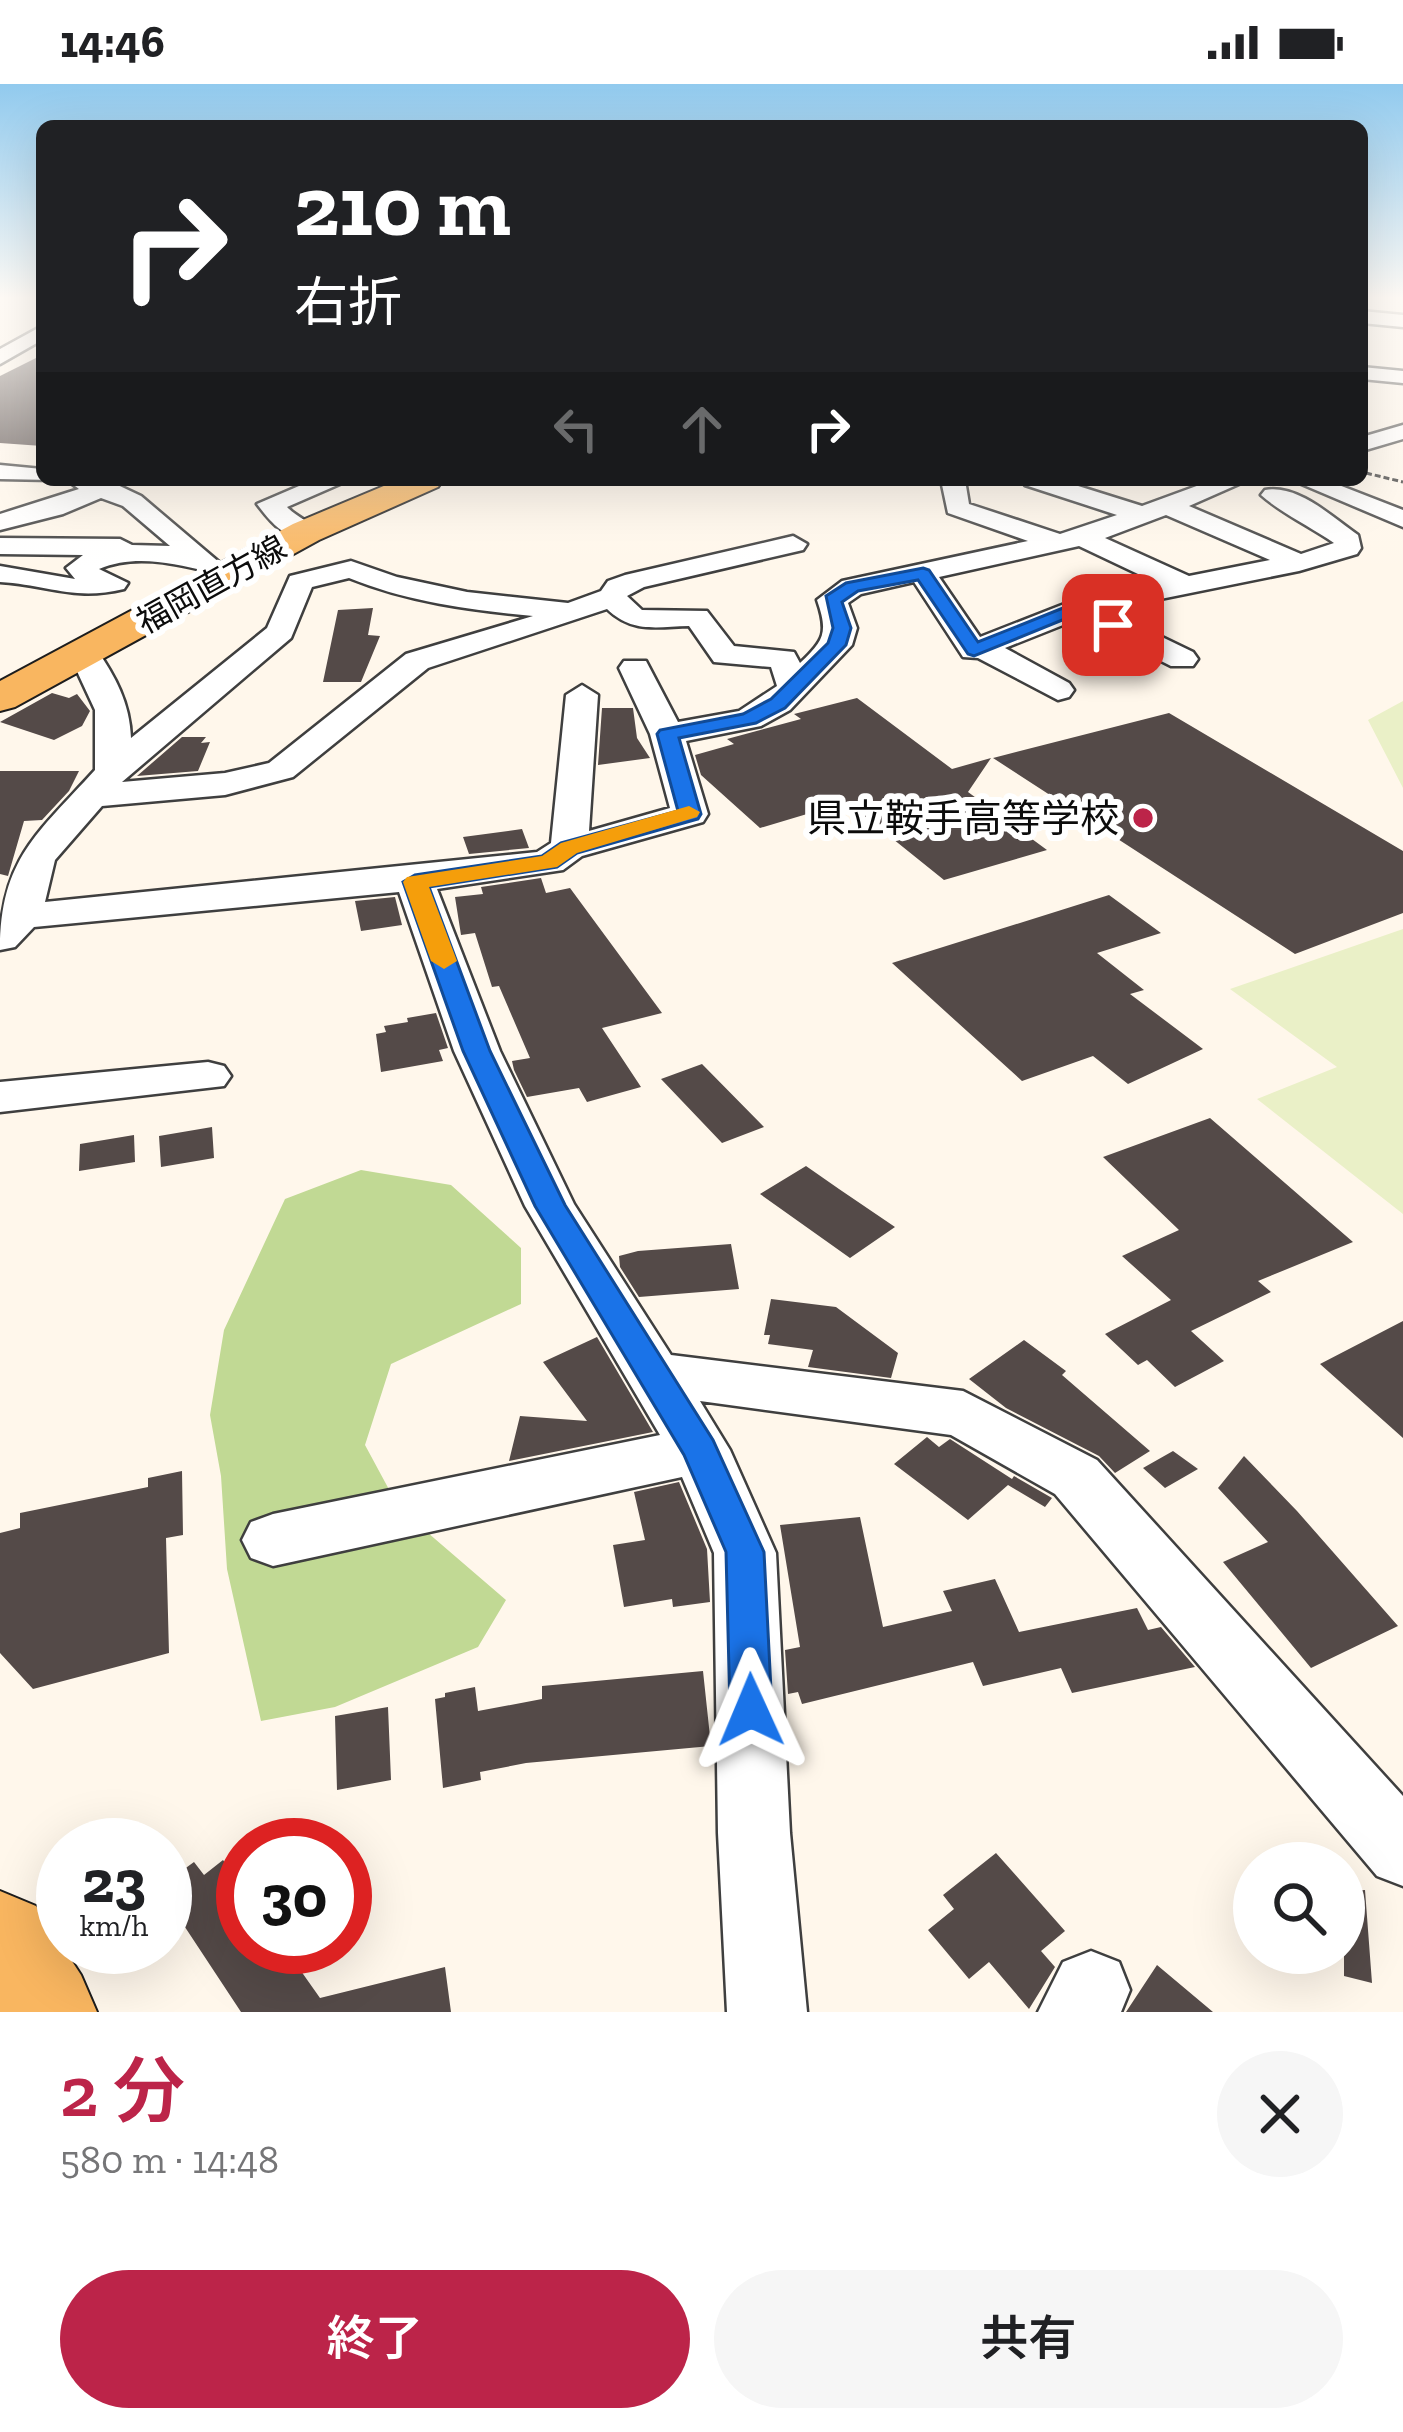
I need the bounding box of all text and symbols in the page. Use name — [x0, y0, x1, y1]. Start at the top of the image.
text: 14:46 — [60, 15, 165, 69]
text: 210 m — [294, 156, 511, 257]
icon: right — [96, 168, 252, 324]
text: 右折 — [294, 270, 402, 335]
icon: left — [543, 396, 609, 462]
icon: ahead — [669, 396, 735, 462]
icon: right — [795, 396, 861, 462]
street label: 福岡直方線 — [130, 527, 293, 641]
pin — [1062, 574, 1164, 676]
icon: arrive — [1080, 592, 1146, 658]
place label: 県立鞍手高等学校 — [807, 795, 1119, 842]
marker: 県立鞍手高等学校 — [1130, 805, 1156, 831]
position arrow — [688, 1647, 814, 1773]
speed limit sign: 30 — [216, 1818, 372, 1974]
map controls — [1233, 1842, 1365, 1974]
button: search — [1233, 1842, 1365, 1974]
text: 23 — [82, 1845, 146, 1917]
text: km/h — [80, 1908, 148, 1944]
text: 2 分 — [60, 2048, 185, 2134]
button: close — [1217, 2051, 1343, 2177]
text: 580 m · 14:48 — [60, 2136, 279, 2183]
button: 終了 — [60, 2270, 690, 2408]
button: 共有 — [714, 2270, 1343, 2408]

